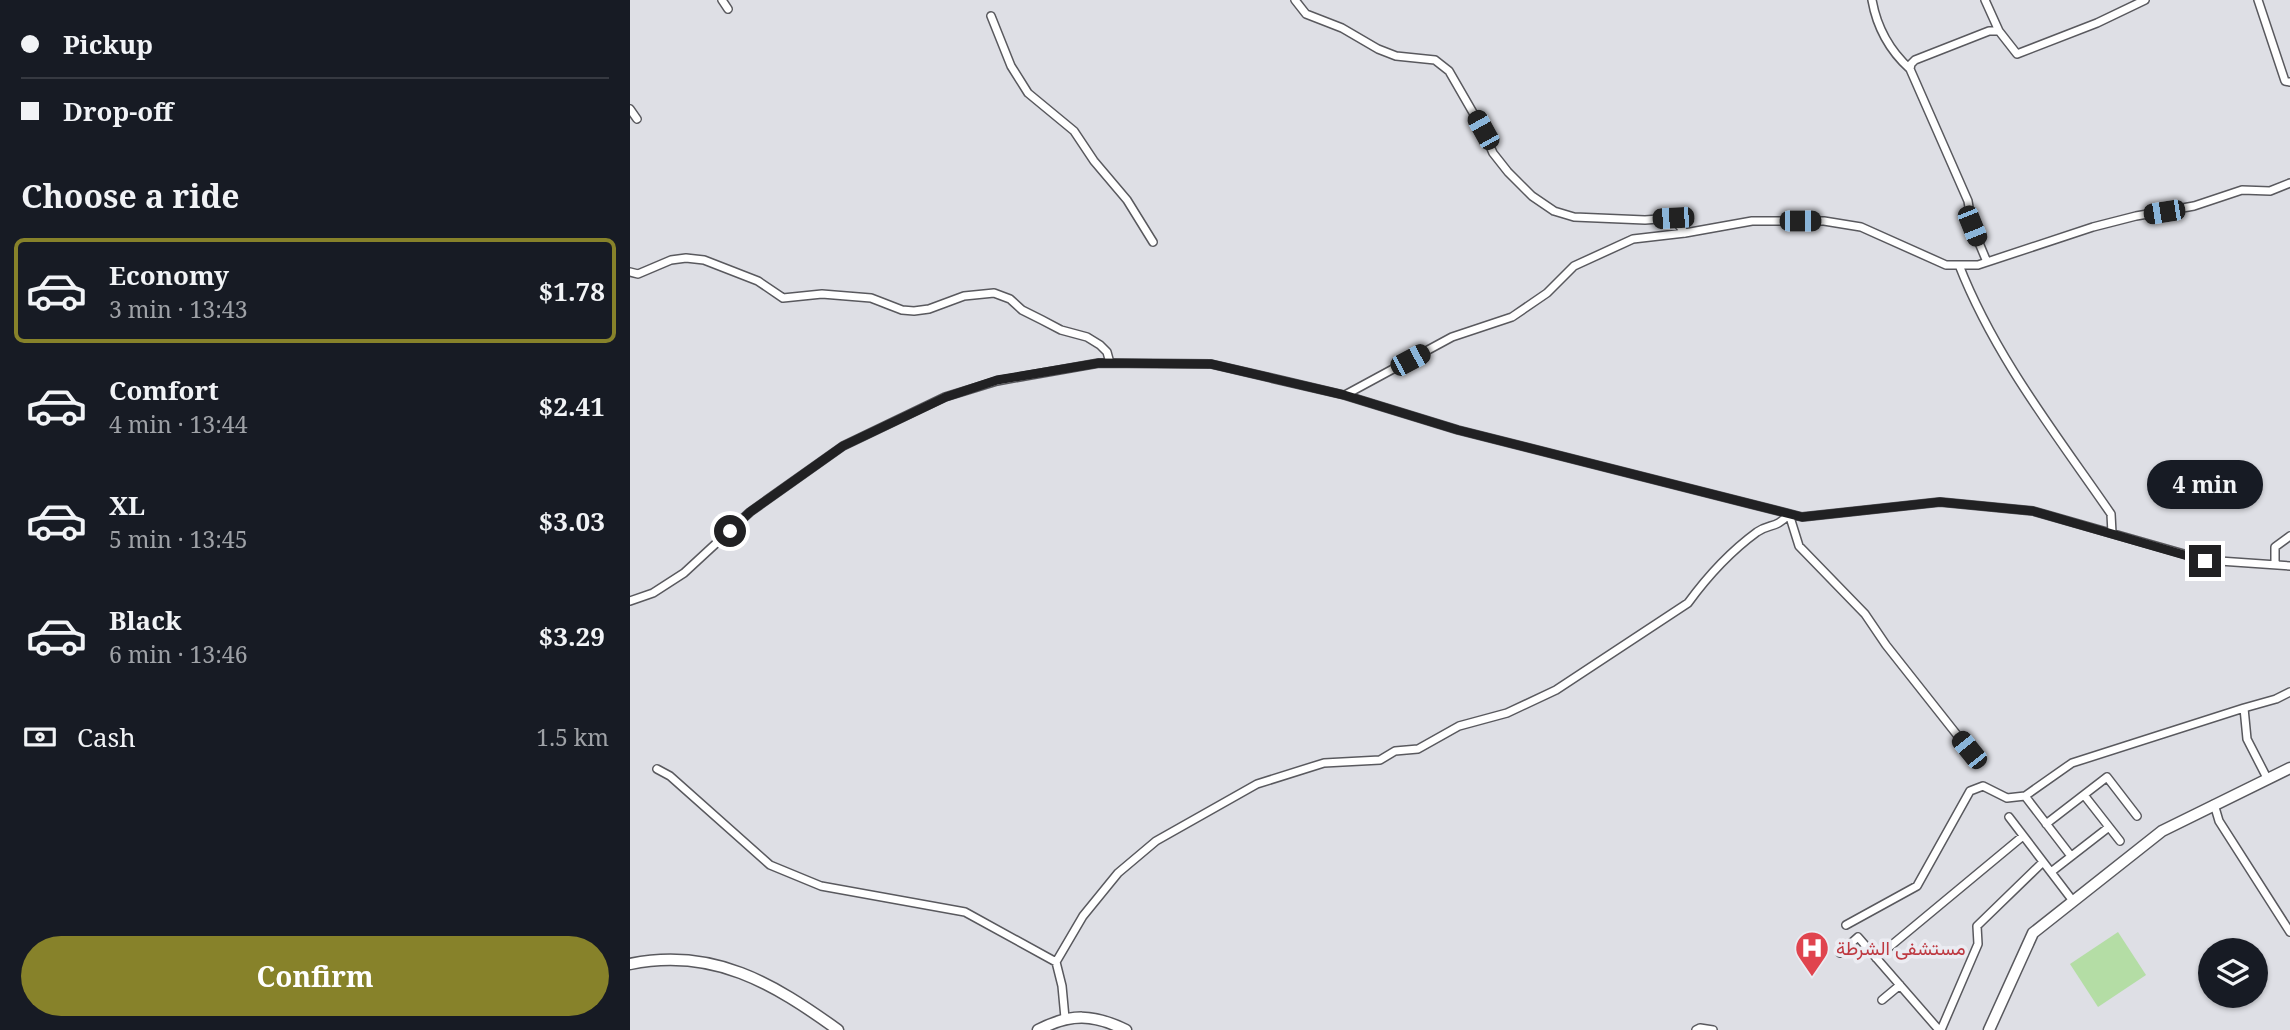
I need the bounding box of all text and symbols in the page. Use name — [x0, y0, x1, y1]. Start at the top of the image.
text: Pickup — [63, 26, 153, 62]
text: Drop-off — [63, 93, 173, 129]
car — [1464, 107, 1503, 153]
text: Choose a ride — [21, 174, 240, 217]
car — [2142, 198, 2187, 226]
car — [1955, 203, 1990, 249]
car — [1652, 206, 1695, 230]
car — [1780, 211, 1822, 232]
text: Economy — [109, 257, 229, 293]
icon: car — [25, 259, 88, 322]
text: $1.78 — [539, 273, 605, 309]
text: 3 min · 13:43 — [109, 293, 247, 325]
car — [1387, 341, 1434, 379]
text: Comfort — [109, 372, 219, 408]
icon: car — [25, 374, 88, 437]
text: $2.41 — [539, 388, 605, 424]
text: 4 min · 13:44 — [109, 408, 247, 440]
callout: 4 min — [2147, 460, 2263, 508]
text: 4 min — [2172, 468, 2238, 500]
text: XL — [109, 487, 145, 523]
icon: car — [25, 489, 88, 552]
text: $3.03 — [539, 503, 605, 539]
route start — [714, 515, 746, 547]
text: 5 min · 13:45 — [109, 523, 247, 555]
route end — [2189, 545, 2221, 577]
text: Black — [109, 602, 182, 638]
icon: car — [25, 604, 88, 667]
text: $3.29 — [539, 618, 605, 654]
text: 6 min · 13:46 — [109, 638, 247, 670]
icon: cash — [21, 718, 59, 756]
text: Cash — [77, 719, 136, 755]
text: 1.5 km — [536, 721, 609, 753]
car — [1948, 727, 1991, 773]
hospital icon: مستشفى الشرطة — [1793, 929, 1831, 978]
place label: مستشفى الشرطة — [1836, 935, 1966, 961]
button: Confirm — [21, 936, 609, 1016]
map controls — [2198, 938, 2268, 1008]
button: layers — [2198, 938, 2268, 1008]

